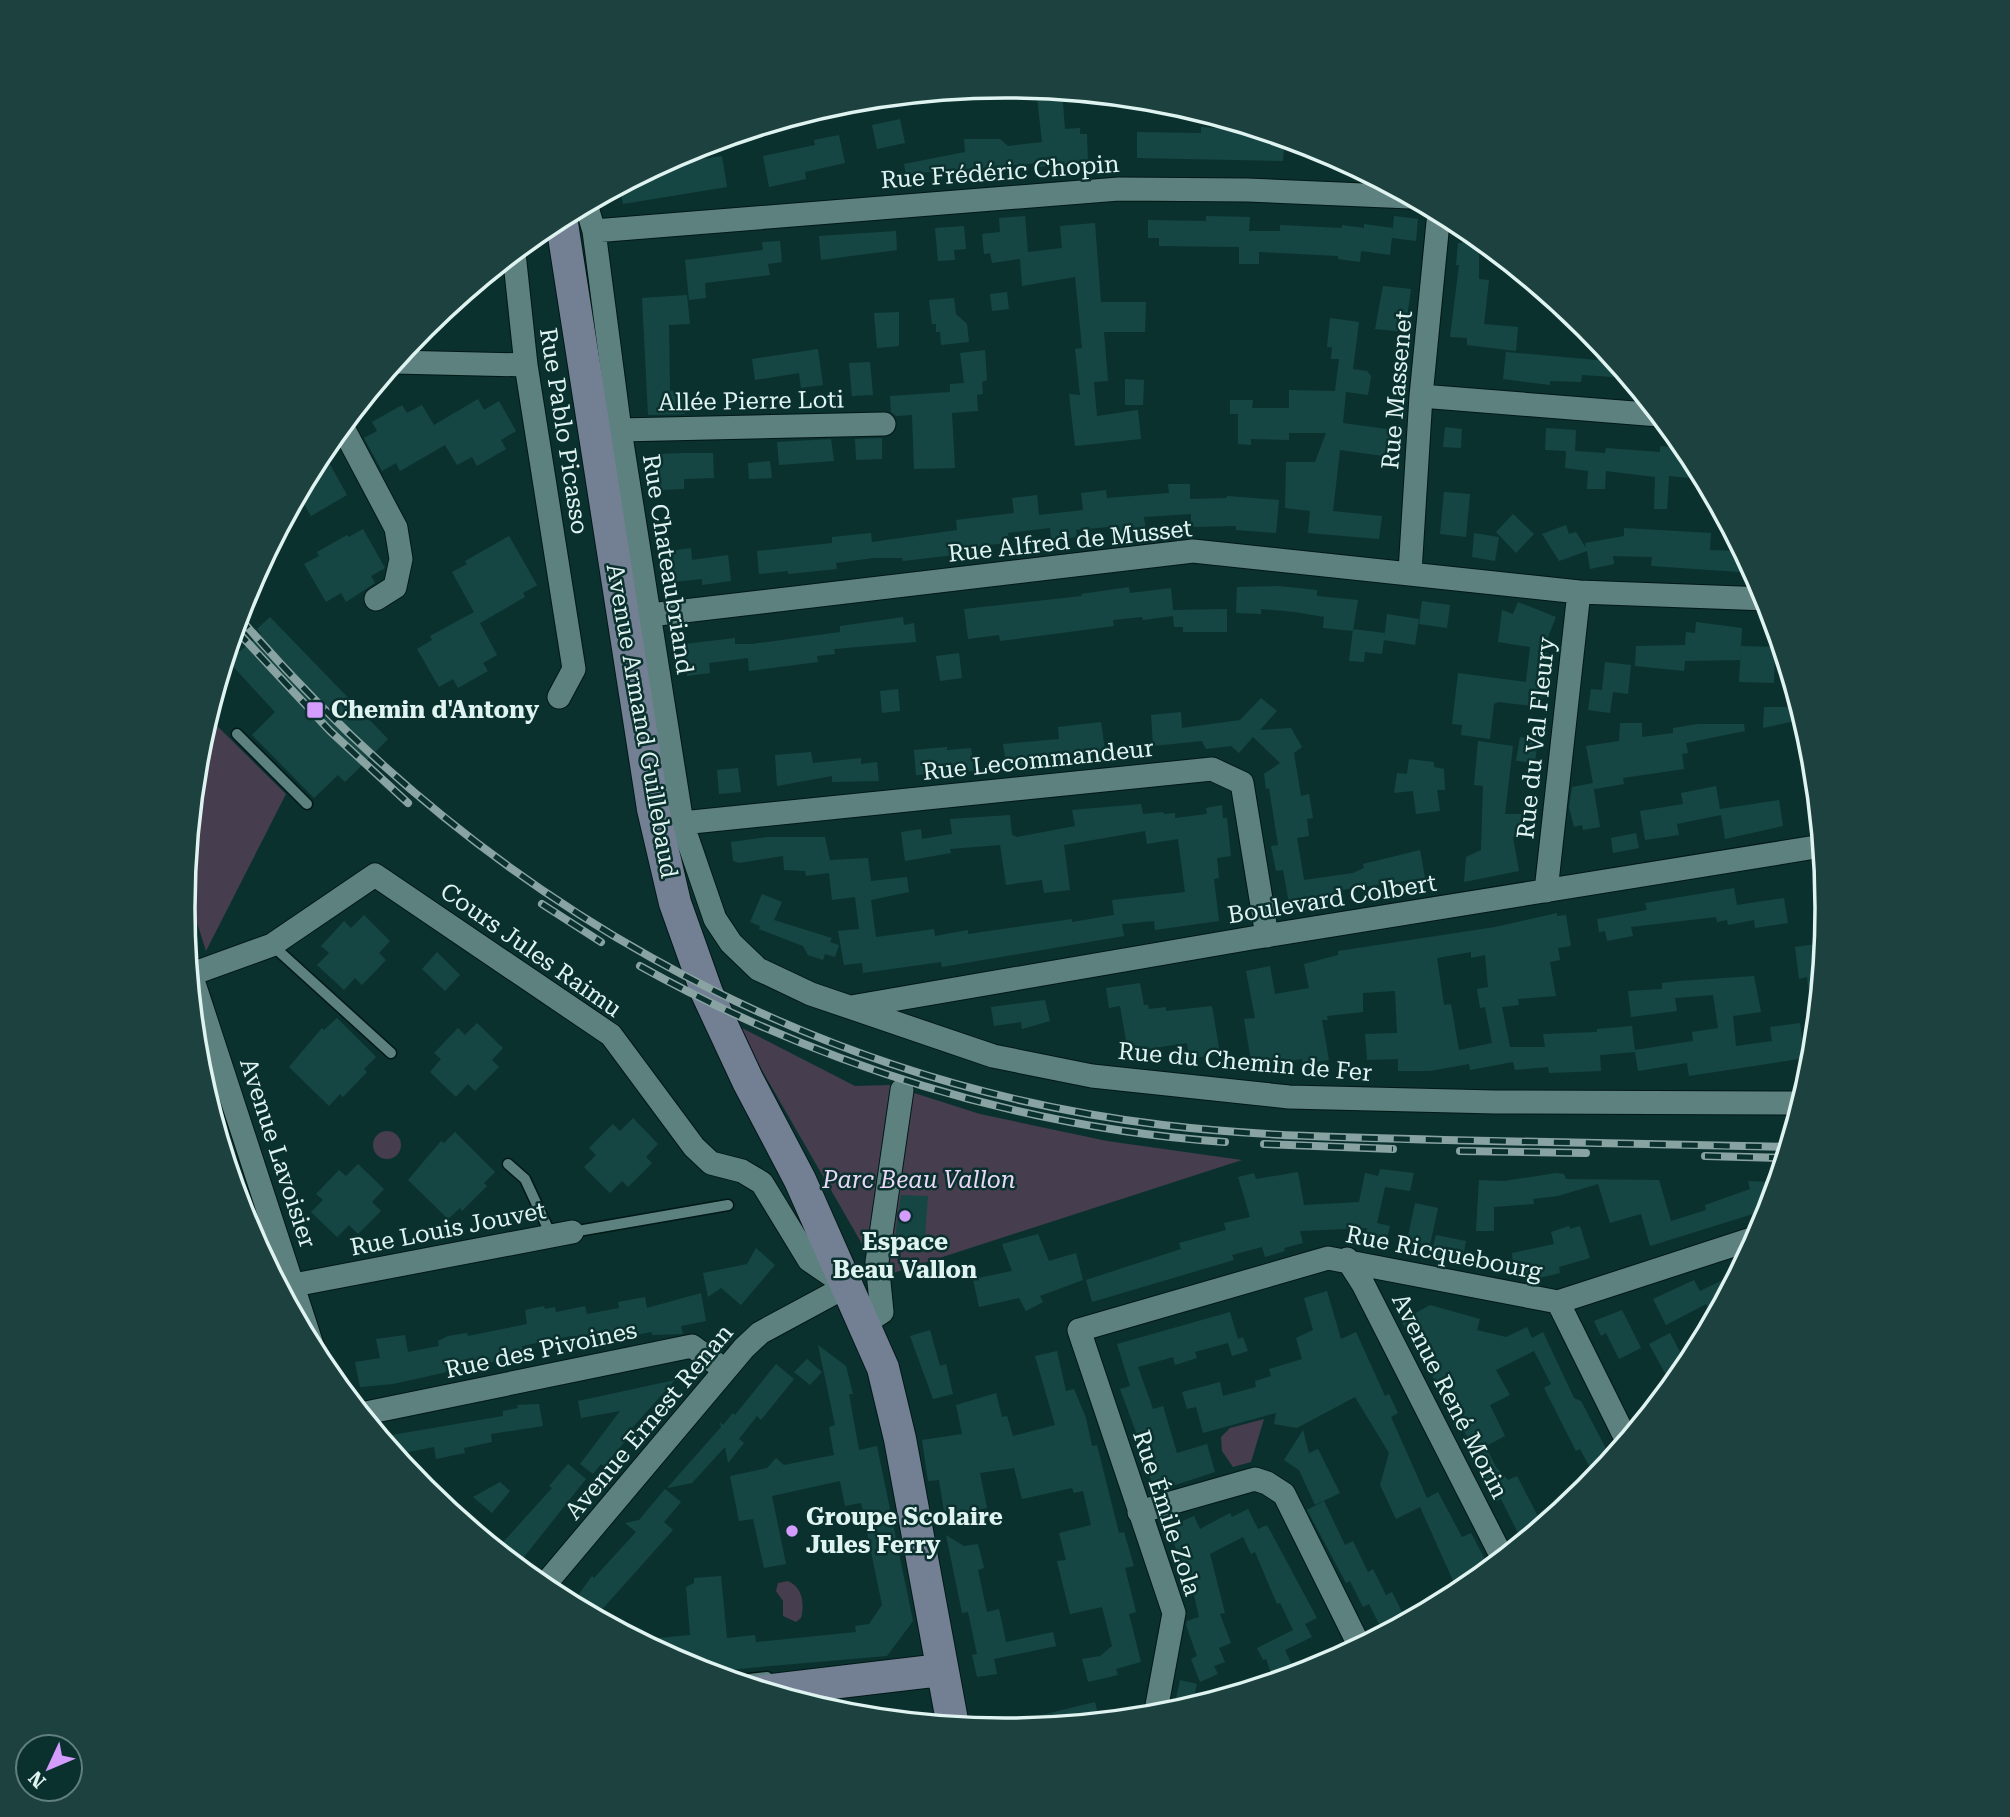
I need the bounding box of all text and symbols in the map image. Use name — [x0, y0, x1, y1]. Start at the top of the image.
street label: Rue Frédéric Chopin — [880, 150, 1120, 194]
street label: Rue Massenet — [1376, 309, 1418, 471]
street label: Rue Pablo Picasso — [534, 326, 594, 536]
street label: Allée Pierre Loti — [658, 385, 845, 417]
street label: Rue Chateaubriand — [637, 452, 699, 676]
street label: Rue Alfred de Musset — [946, 514, 1194, 568]
street label: Avenue Armand Guillebaud — [601, 562, 683, 880]
street label: Rue du Val Fleury — [1511, 635, 1561, 840]
place label: Chemin d'Antony — [331, 696, 540, 724]
marker: Chemin d'Antony — [305, 700, 325, 720]
street label: Rue Lecommandeur — [921, 734, 1155, 786]
street label: Boulevard Colbert — [1226, 869, 1438, 929]
street label: Cours Jules Raimu — [435, 877, 627, 1023]
street label: Rue du Chemin de Fer — [1117, 1037, 1373, 1087]
street label: Avenue Lavoisier — [234, 1055, 322, 1251]
park label: Parc Beau Vallon — [821, 1166, 1016, 1194]
street label: Rue Louis Jouvet — [348, 1196, 548, 1262]
marker: Espace Beau Vallon — [897, 1208, 913, 1224]
street label: Rue Ricquebourg — [1343, 1220, 1545, 1286]
place label: Espace Beau Vallon — [833, 1228, 977, 1284]
street label: Avenue René Morin — [1386, 1289, 1514, 1503]
street label: Rue des Pivoines — [442, 1316, 640, 1384]
street label: Avenue Ernest Renan — [559, 1319, 739, 1525]
street label: Rue Émile Zola — [1127, 1426, 1208, 1599]
place label: Groupe Scolaire Jules Ferry — [806, 1503, 1003, 1559]
marker: Groupe Scolaire Jules Ferry — [784, 1523, 800, 1539]
north arrow — [14, 1733, 84, 1803]
text: N — [24, 1766, 50, 1793]

